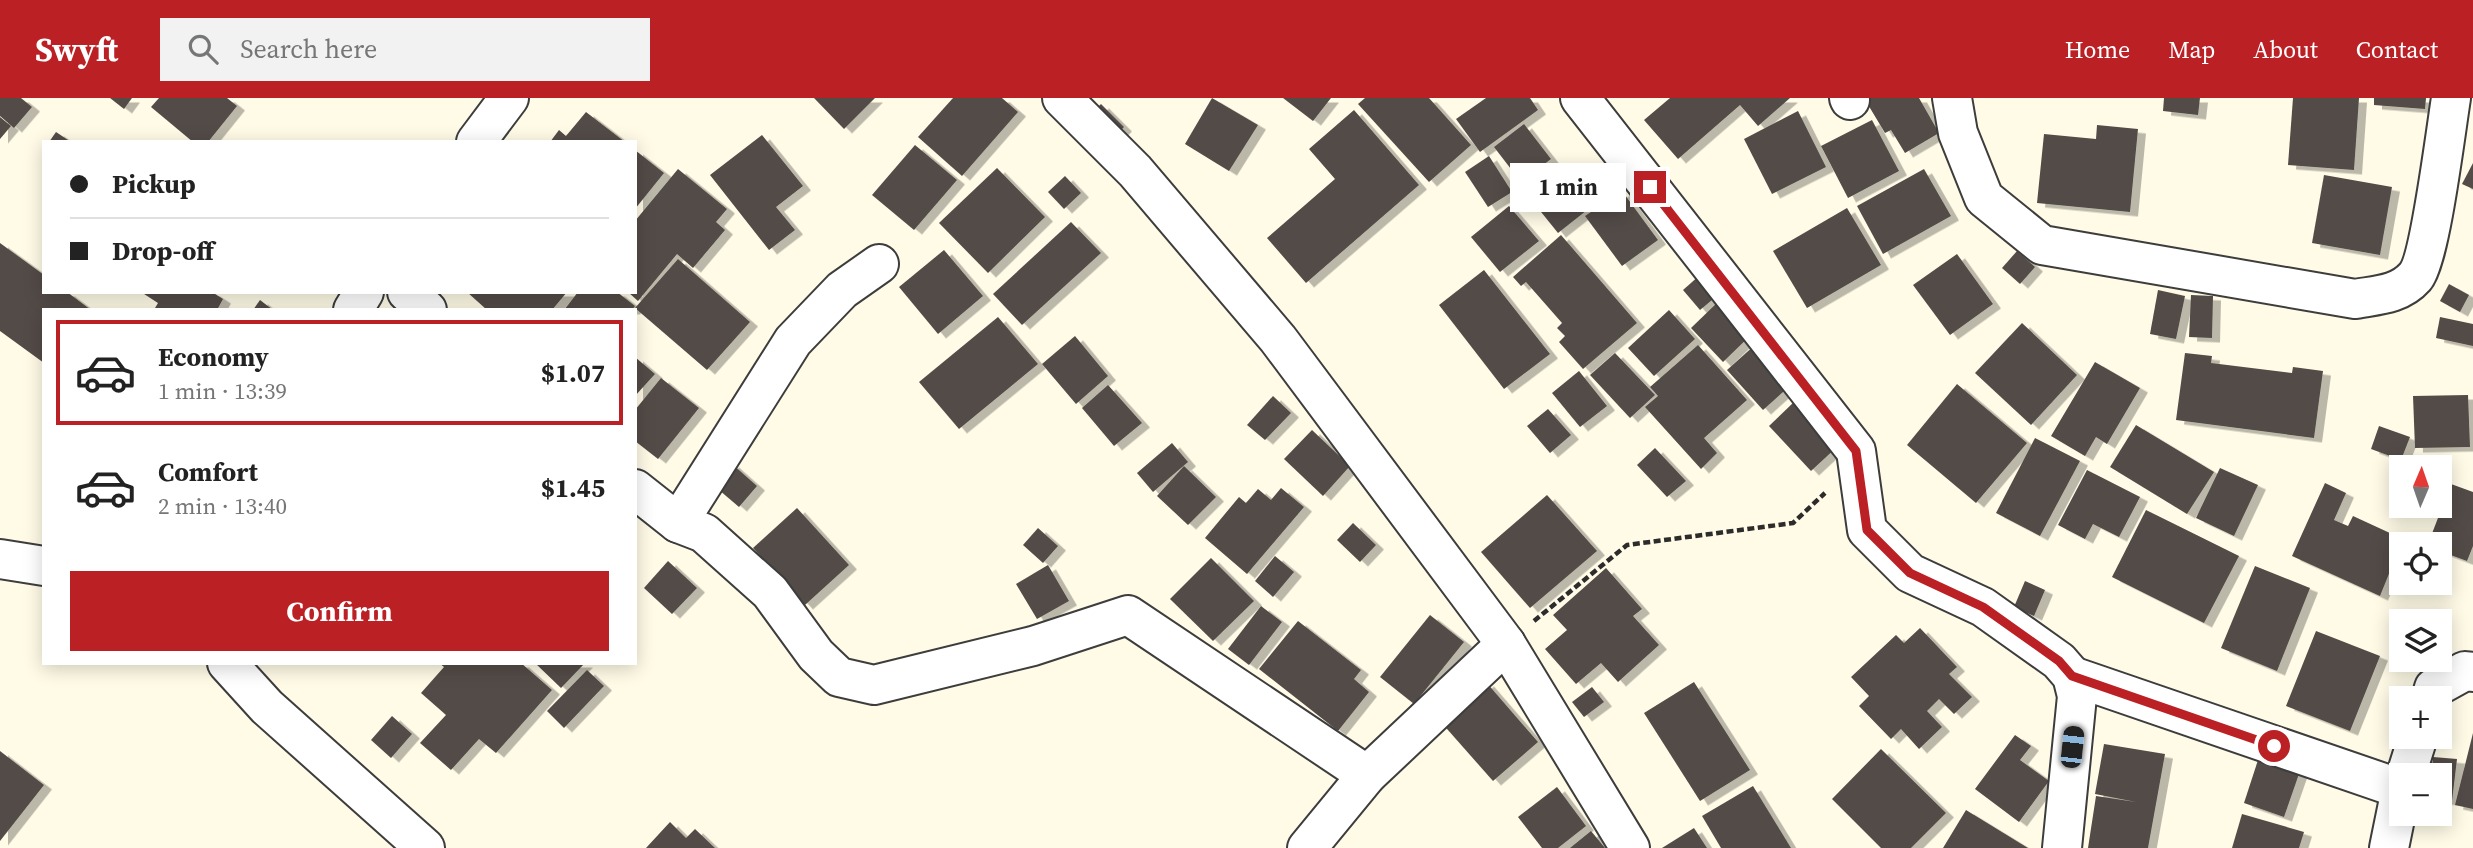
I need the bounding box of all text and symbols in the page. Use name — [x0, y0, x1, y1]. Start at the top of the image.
search box — [160, 18, 650, 81]
text: Swyft — [35, 27, 118, 72]
icon: search — [184, 30, 222, 68]
text: Search here — [240, 31, 377, 67]
text: Home — [2065, 33, 2130, 66]
text: Map — [2168, 33, 2215, 66]
text: About — [2253, 33, 2318, 66]
text: Contact — [2356, 33, 2438, 66]
callout: 1 min — [1510, 162, 1626, 212]
text: Pickup — [112, 166, 196, 202]
text: 1 min — [1538, 171, 1598, 203]
route end — [1634, 171, 1666, 203]
text: Drop-off — [112, 233, 214, 269]
text: Economy — [158, 339, 269, 375]
icon: car — [74, 341, 137, 404]
text: $1.07 — [541, 355, 605, 391]
text: 1 min · 13:39 — [158, 375, 287, 407]
text: Comfort — [158, 454, 258, 490]
north arrow — [2389, 455, 2452, 518]
map controls — [2389, 455, 2452, 826]
icon: car — [74, 456, 137, 519]
text: $1.45 — [541, 470, 605, 506]
text: 2 min · 13:40 — [158, 490, 287, 522]
button: locate — [2389, 532, 2452, 595]
button: Confirm — [70, 571, 609, 651]
button: layers — [2389, 609, 2452, 672]
button: + — [2389, 686, 2452, 749]
car — [2060, 725, 2085, 769]
route start — [2258, 730, 2290, 762]
button: − — [2389, 763, 2452, 826]

